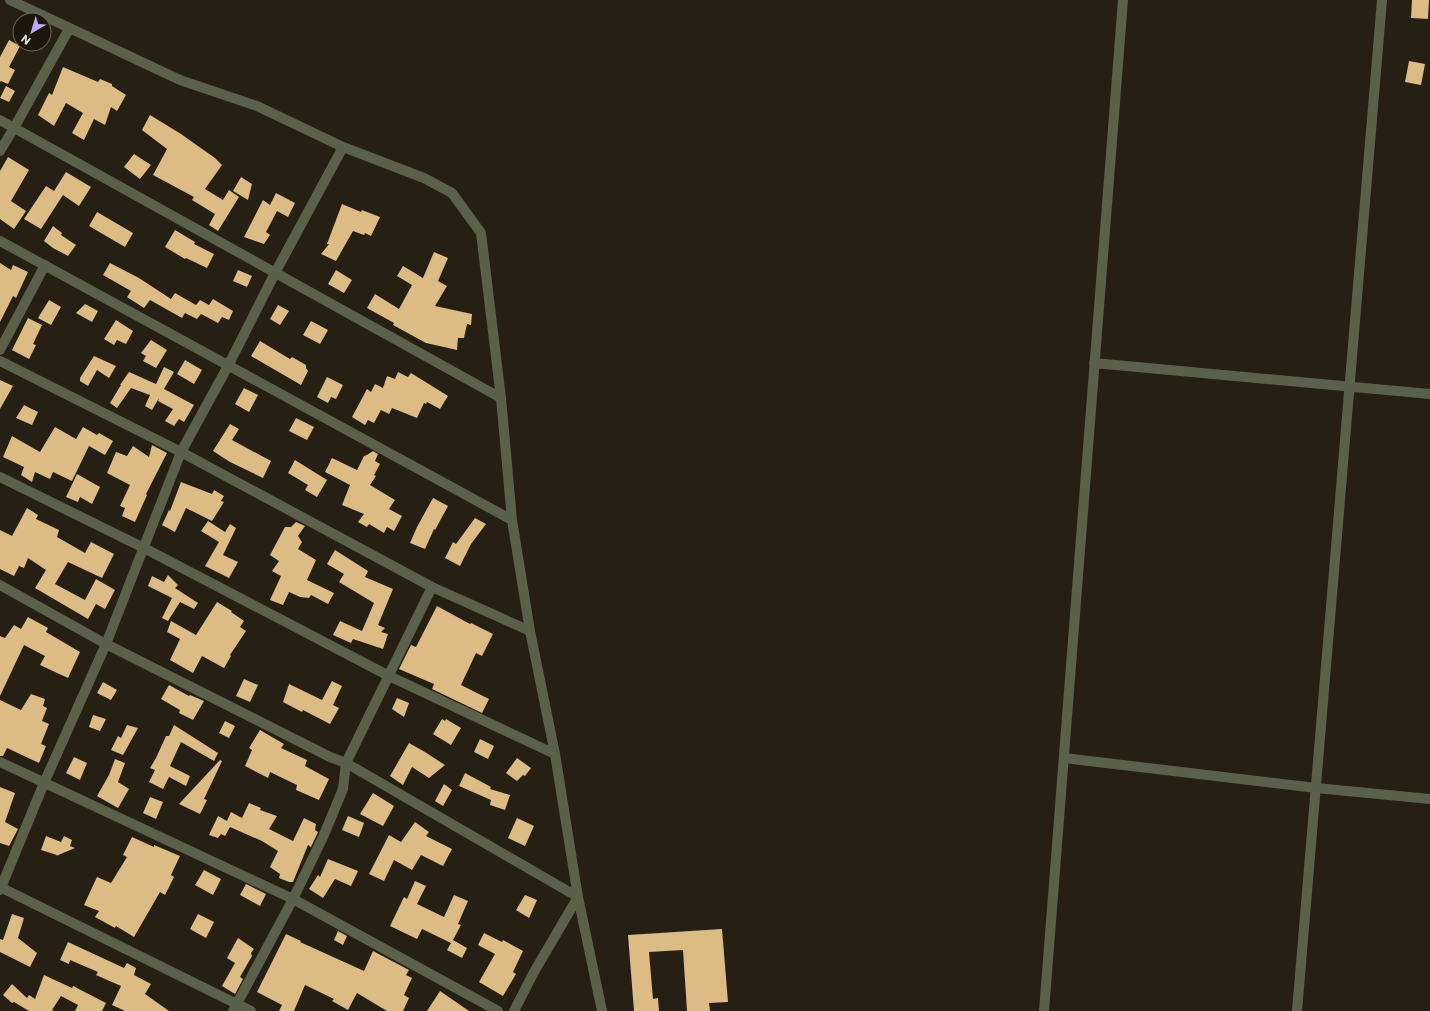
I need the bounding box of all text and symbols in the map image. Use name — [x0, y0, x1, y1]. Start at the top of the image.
north arrow — [12, 12, 52, 52]
text: N — [18, 31, 34, 49]

